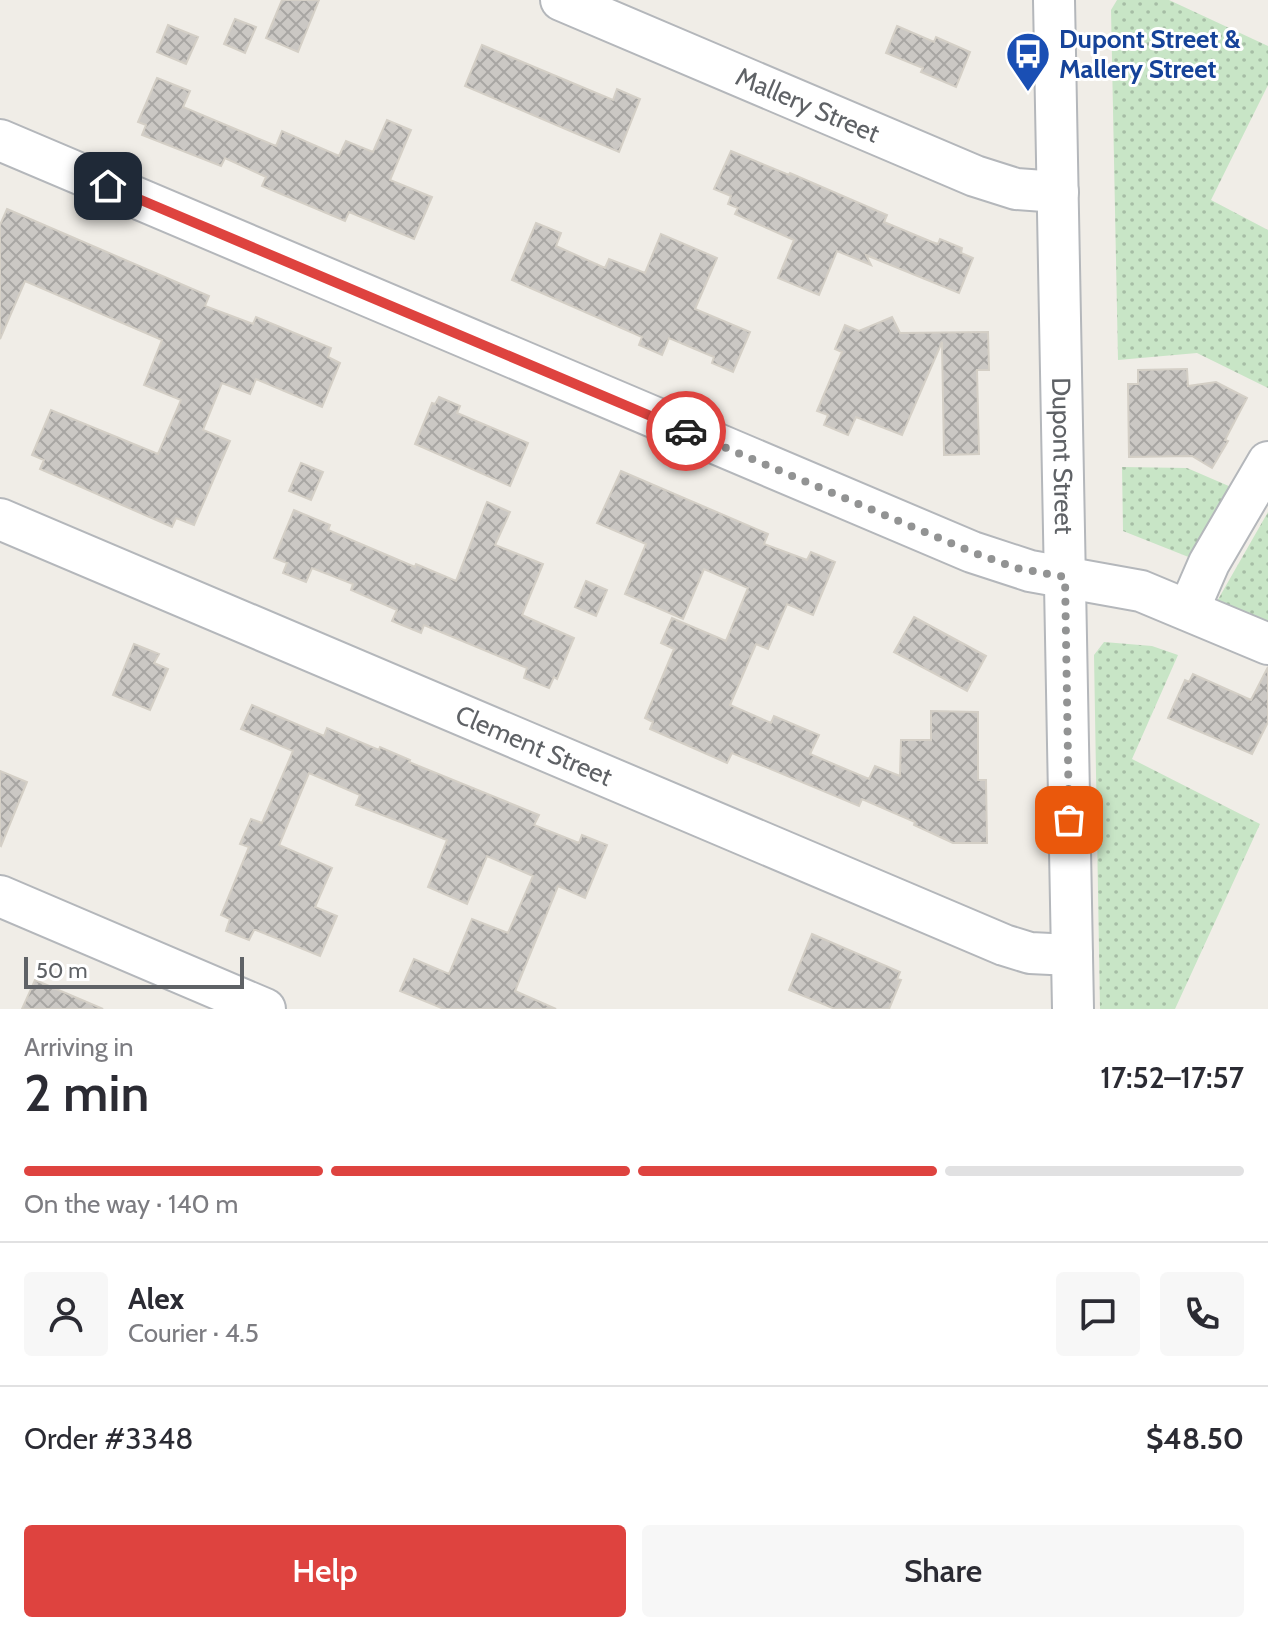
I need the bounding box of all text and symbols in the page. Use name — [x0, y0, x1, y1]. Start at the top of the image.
place label: Dupont Street & Mallery Street — [1059, 23, 1241, 85]
bus stop icon: Dupont Street & Mallery Street — [1004, 30, 1052, 93]
street label: Mallery Street — [731, 60, 885, 150]
pin — [74, 152, 142, 220]
icon: home — [86, 164, 130, 208]
street label: Dupont Street — [1045, 377, 1080, 535]
courier — [646, 391, 726, 471]
icon: car — [664, 409, 708, 453]
street label: Clement Street — [451, 698, 617, 793]
pin — [1035, 786, 1103, 854]
icon: bag — [1047, 798, 1091, 842]
scale bar — [24, 953, 244, 989]
text: 50 m — [36, 957, 88, 984]
text: Arriving in — [24, 1031, 134, 1063]
text: 17:52–17:57 — [1100, 1059, 1244, 1096]
text: 2 min — [24, 1061, 149, 1124]
text: On the way · 140 m — [24, 1188, 238, 1220]
button: person — [24, 1272, 108, 1356]
button: chat — [1056, 1272, 1140, 1356]
button: phone — [1160, 1272, 1244, 1356]
text: Alex — [128, 1280, 184, 1317]
text: Courier · 4.5 — [128, 1317, 259, 1349]
text: Order #3348 — [24, 1420, 193, 1457]
text: $48.50 — [1146, 1420, 1244, 1457]
button: Help — [24, 1525, 626, 1617]
button: Share — [642, 1525, 1244, 1617]

